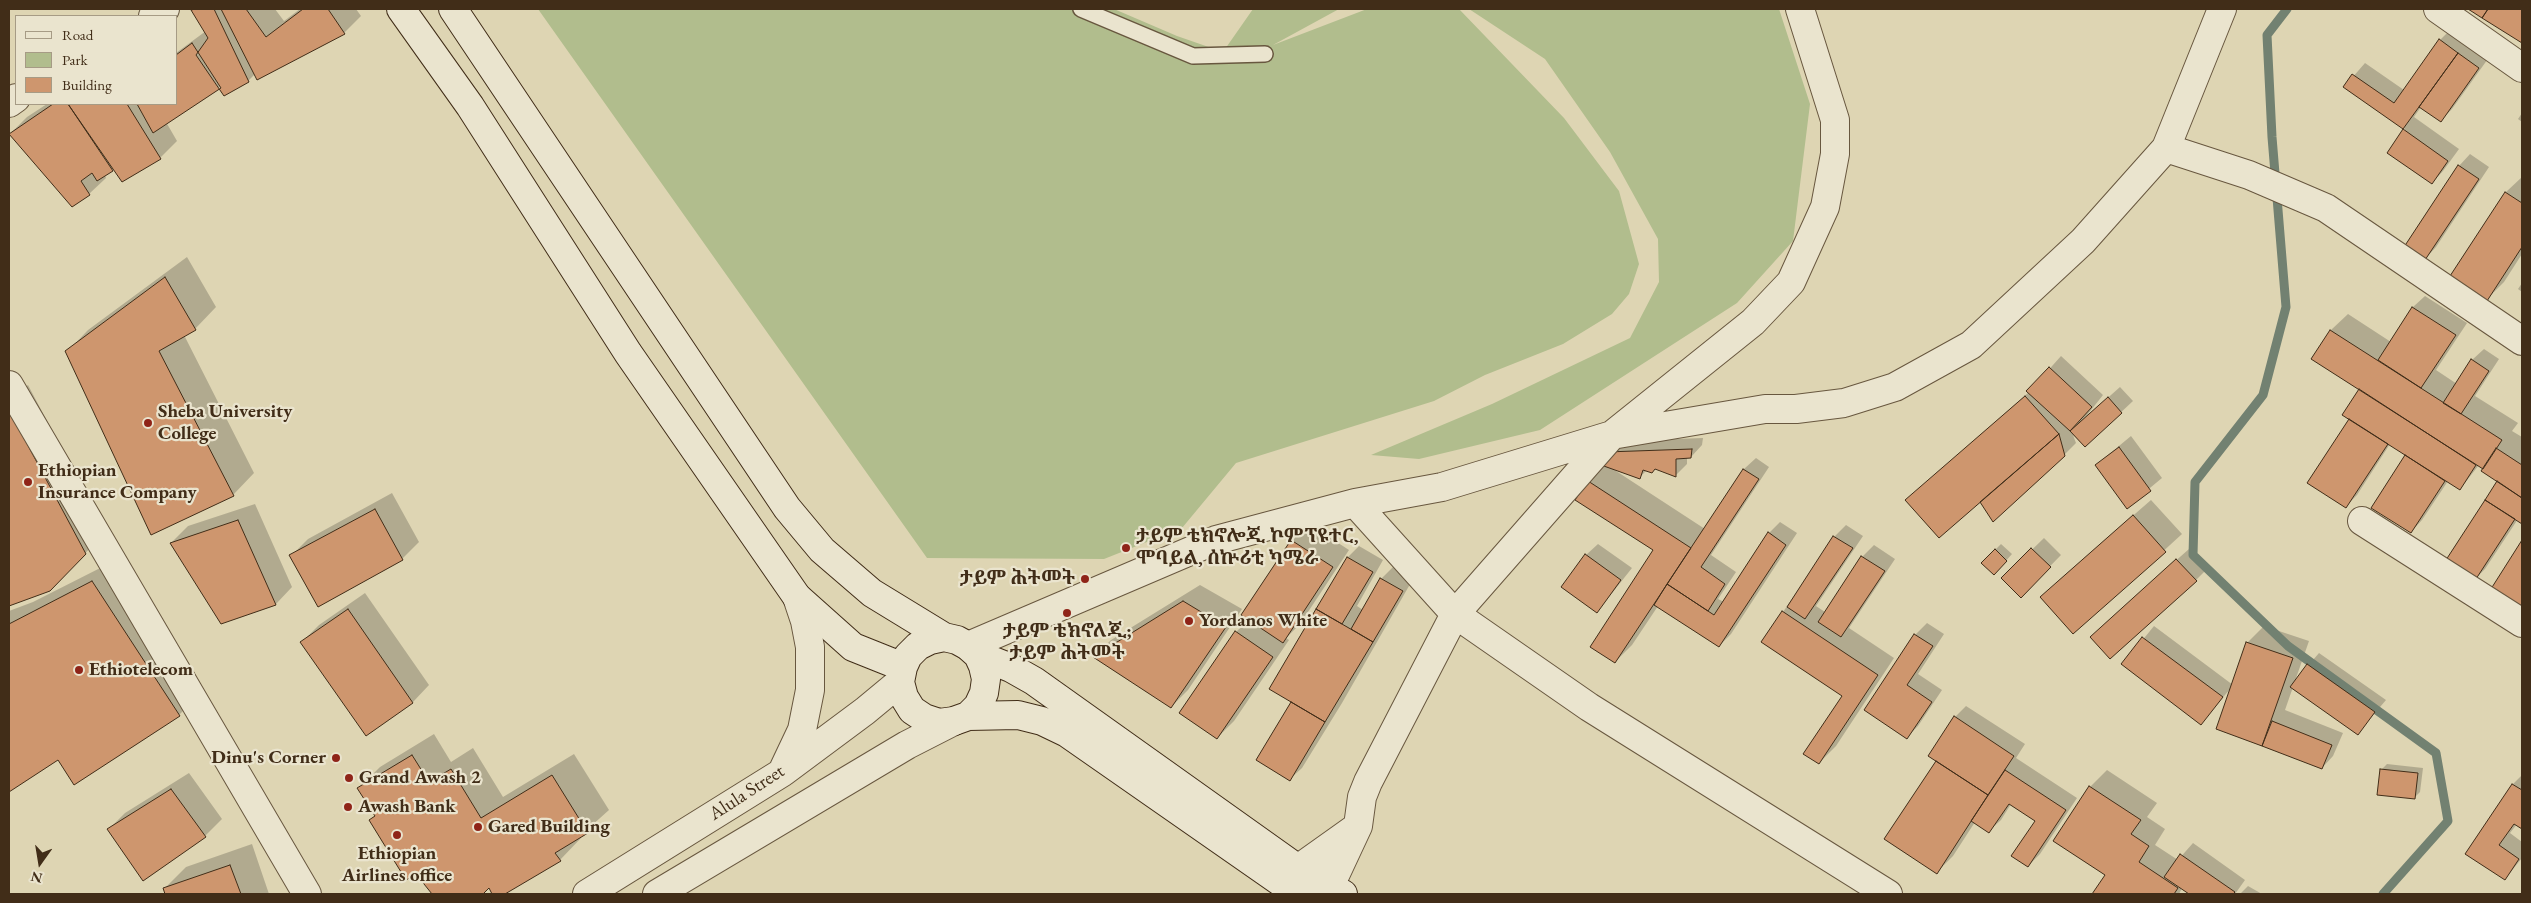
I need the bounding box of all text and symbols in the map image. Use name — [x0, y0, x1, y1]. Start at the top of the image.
legend — [15, 15, 178, 105]
text: Road — [62, 25, 93, 44]
text: Park — [62, 50, 88, 69]
text: Building — [62, 75, 112, 94]
place label: Sheba University College — [158, 401, 292, 445]
marker: Sheba University College — [142, 417, 154, 429]
place label: Ethiopian Insurance Company — [38, 460, 197, 504]
marker: Ethiopian Insurance Company — [22, 476, 34, 488]
place label: ታይም ቴክኖሎጂ ኮምፕዩተር, ሞባይል, ሰኵሪቲ ካሜራ — [1136, 526, 1358, 570]
marker: ታይም ቴክኖሎጂ ኮምፕዩተር, ሞባይል, ሰኵሪቲ ካሜራ — [1120, 542, 1132, 554]
place label: ታይም ሕትመት — [960, 568, 1075, 590]
marker: ታይም ሕትመት — [1079, 573, 1091, 585]
marker: ታይም ቴክኖለጂ; ታይም ሕትመት — [1061, 607, 1073, 619]
place label: Yordanos White — [1199, 610, 1327, 632]
marker: Yordanos White — [1183, 615, 1195, 627]
place label: ታይም ቴክኖለጂ; ታይም ሕትመት — [1003, 621, 1131, 665]
place label: Ethiotelecom — [89, 659, 193, 681]
marker: Ethiotelecom — [73, 664, 85, 676]
place label: Dinu's Corner — [211, 747, 326, 769]
marker: Dinu's Corner — [330, 752, 342, 764]
street label: Alula Street — [705, 760, 789, 826]
place label: Grand Awash 2 — [359, 767, 481, 789]
marker: Grand Awash 2 — [343, 772, 355, 784]
place label: Awash Bank — [358, 796, 456, 818]
marker: Awash Bank — [342, 801, 354, 813]
place label: Gared Building — [488, 816, 610, 838]
marker: Gared Building — [472, 821, 484, 833]
marker: Ethiopian Airlines office — [391, 829, 403, 841]
north arrow — [15, 838, 65, 888]
place label: Ethiopian Airlines office — [342, 843, 452, 887]
text: N — [29, 868, 44, 888]

